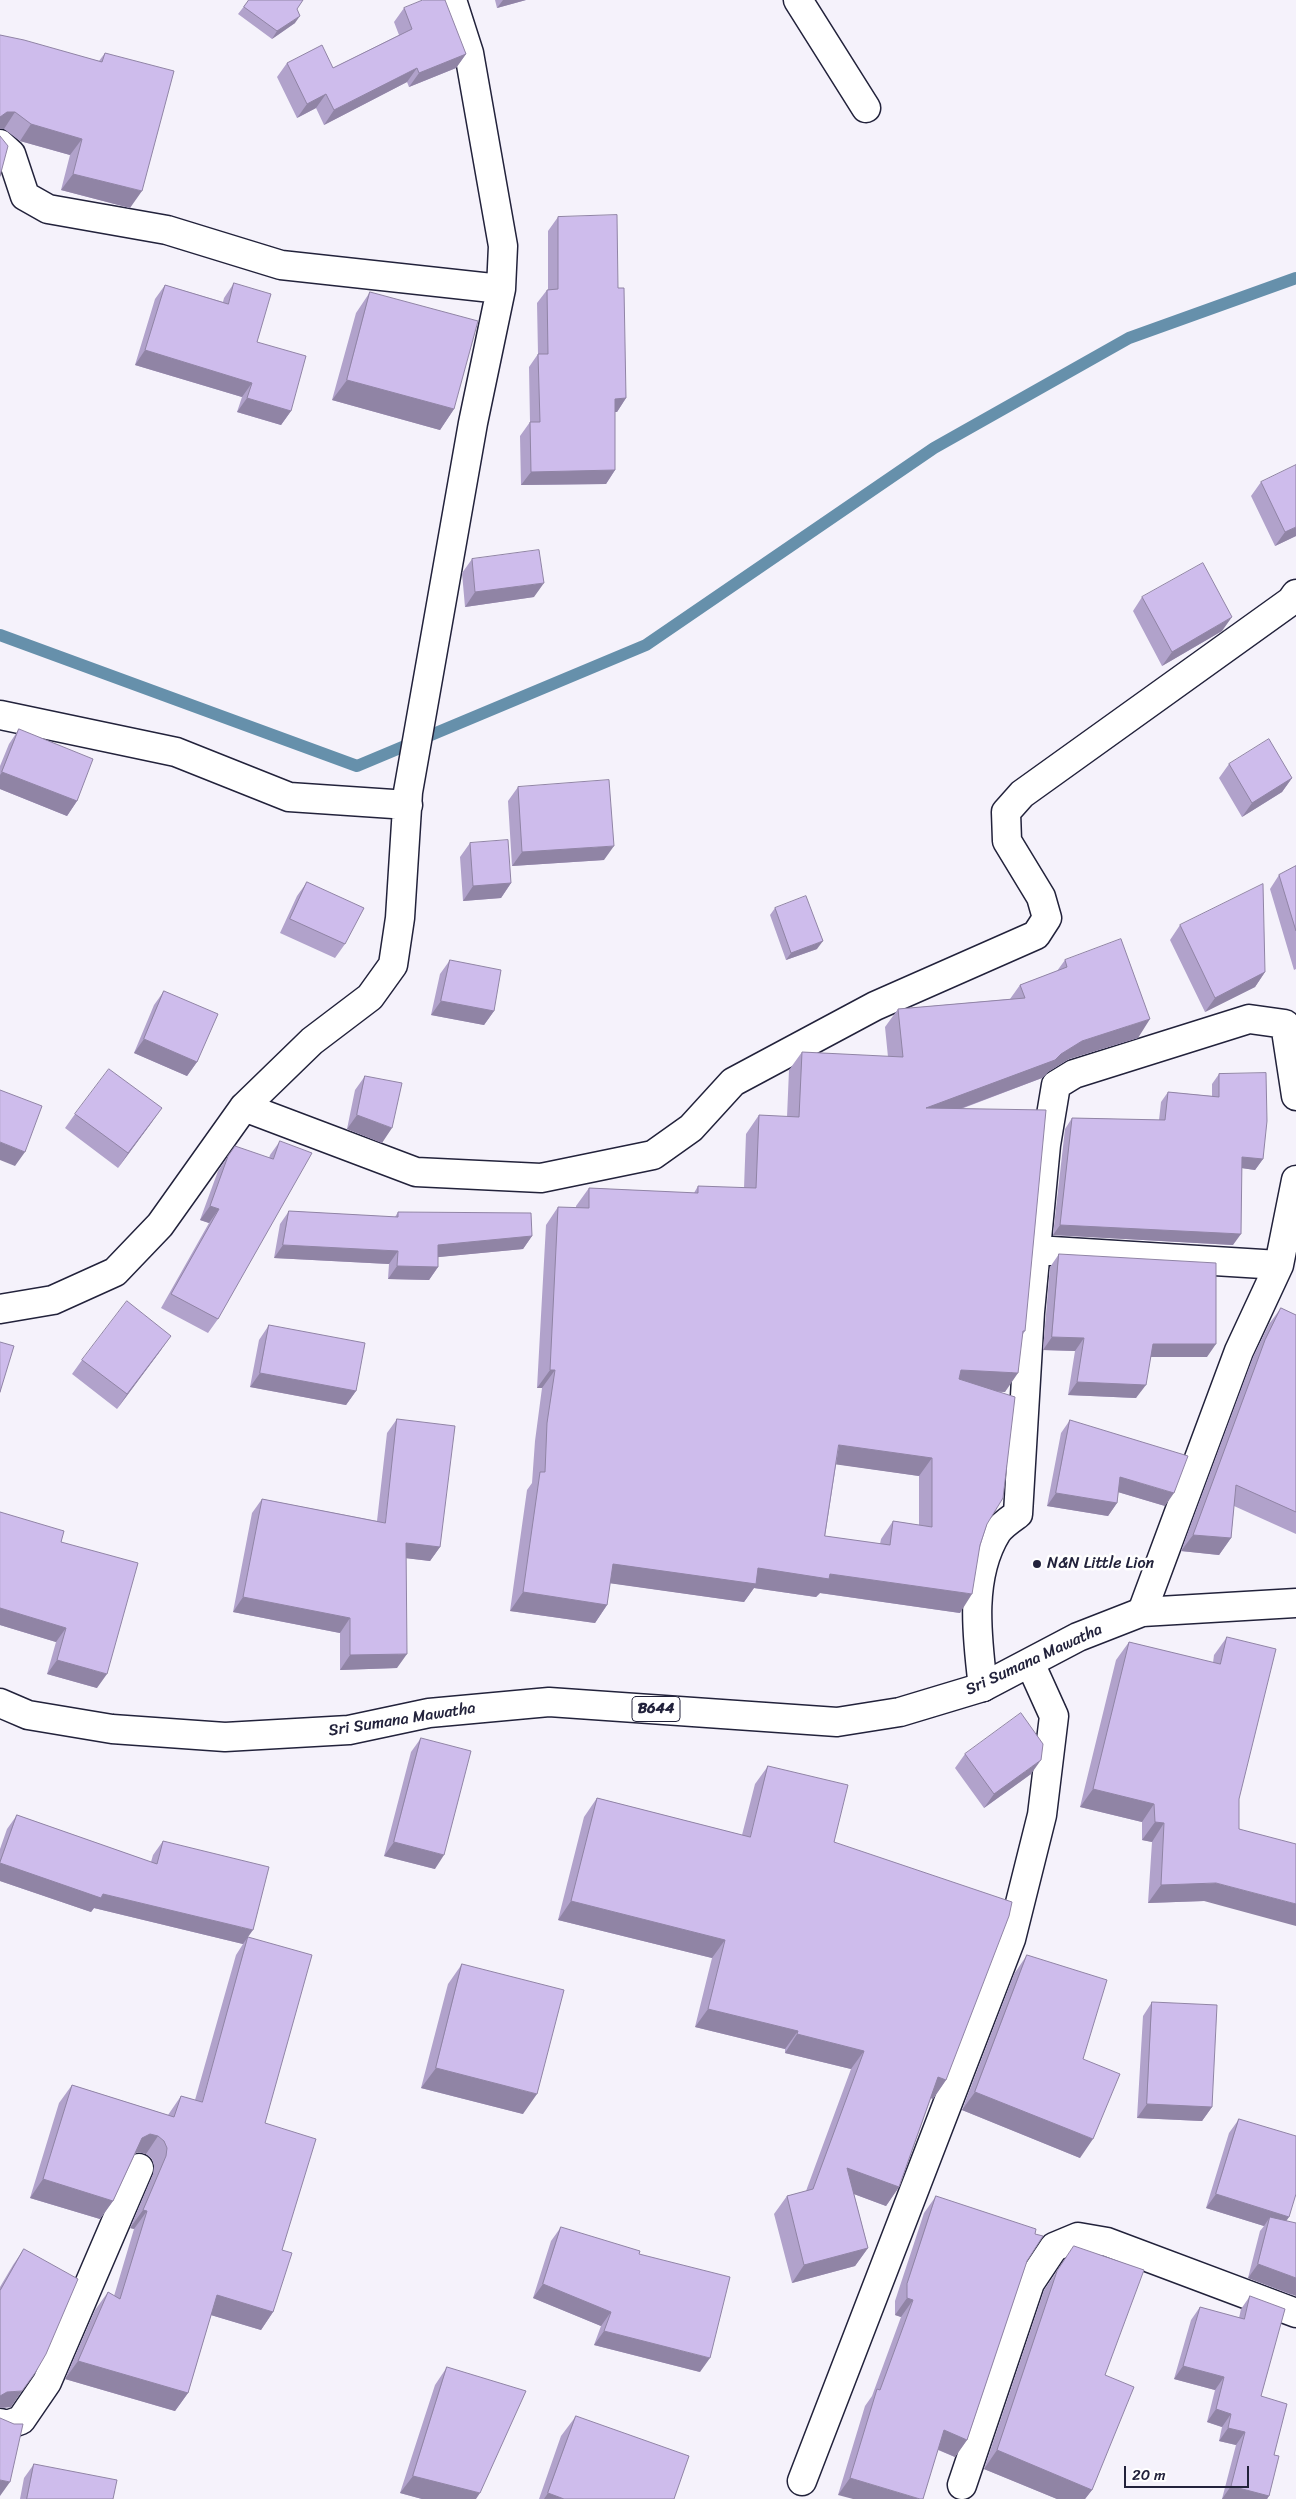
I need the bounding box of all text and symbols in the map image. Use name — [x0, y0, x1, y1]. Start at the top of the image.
place label: N&N Little Lion — [1047, 1554, 1154, 1574]
marker: N&N Little Lion — [1031, 1558, 1043, 1570]
street label: Sri Sumana Mawatha — [963, 1620, 1105, 1700]
road number: B644 — [632, 1696, 680, 1722]
street label: Sri Sumana Mawatha — [327, 1699, 477, 1741]
scale bar — [1126, 2456, 1251, 2488]
text: 20 m — [1132, 2462, 1166, 2488]

